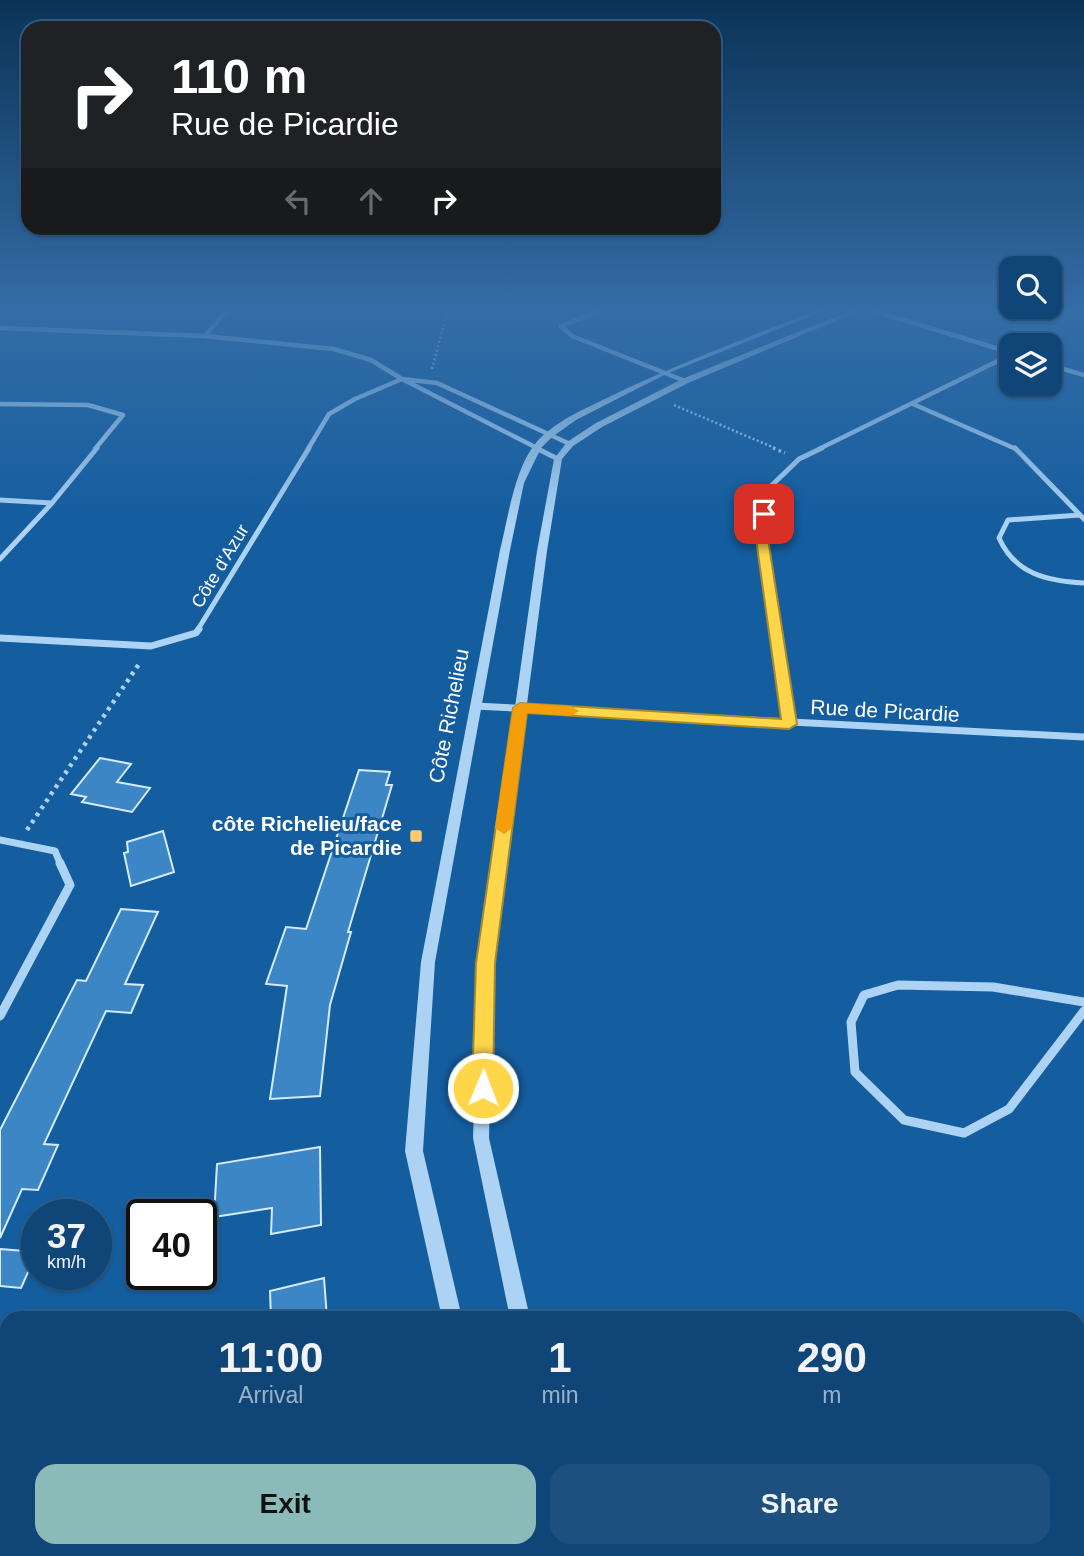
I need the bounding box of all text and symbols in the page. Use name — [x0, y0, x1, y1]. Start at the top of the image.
icon: right — [56, 49, 147, 140]
text: 110 m — [171, 49, 307, 103]
text: Rue de Picardie — [171, 106, 399, 142]
icon: left — [279, 182, 317, 220]
icon: ahead — [352, 182, 390, 220]
icon: right — [425, 182, 463, 220]
map controls — [999, 256, 1062, 396]
button: search — [999, 256, 1062, 319]
button: layers — [999, 333, 1062, 396]
pin — [734, 484, 794, 544]
icon: arrive — [745, 495, 783, 533]
street label: Côte d'Azur — [187, 521, 253, 611]
street label: Côte Richelieu — [424, 647, 473, 785]
street label: Rue de Picardie — [810, 695, 960, 726]
place label: côte Richelieu/face de Picardie — [212, 812, 402, 859]
marker: côte Richelieu/face de Picardie — [408, 828, 424, 844]
position arrow — [446, 1051, 520, 1125]
speed limit sign: 40 — [126, 1199, 217, 1290]
text: 37 — [47, 1216, 86, 1255]
text: km/h — [47, 1252, 86, 1272]
text: 11:00 — [218, 1334, 323, 1381]
text: 1 — [548, 1334, 572, 1381]
text: 290 — [797, 1334, 867, 1381]
text: Arrival — [238, 1382, 303, 1408]
text: min — [541, 1382, 579, 1408]
text: m — [822, 1382, 841, 1408]
button: Exit — [35, 1464, 536, 1544]
button: Share — [550, 1464, 1050, 1544]

